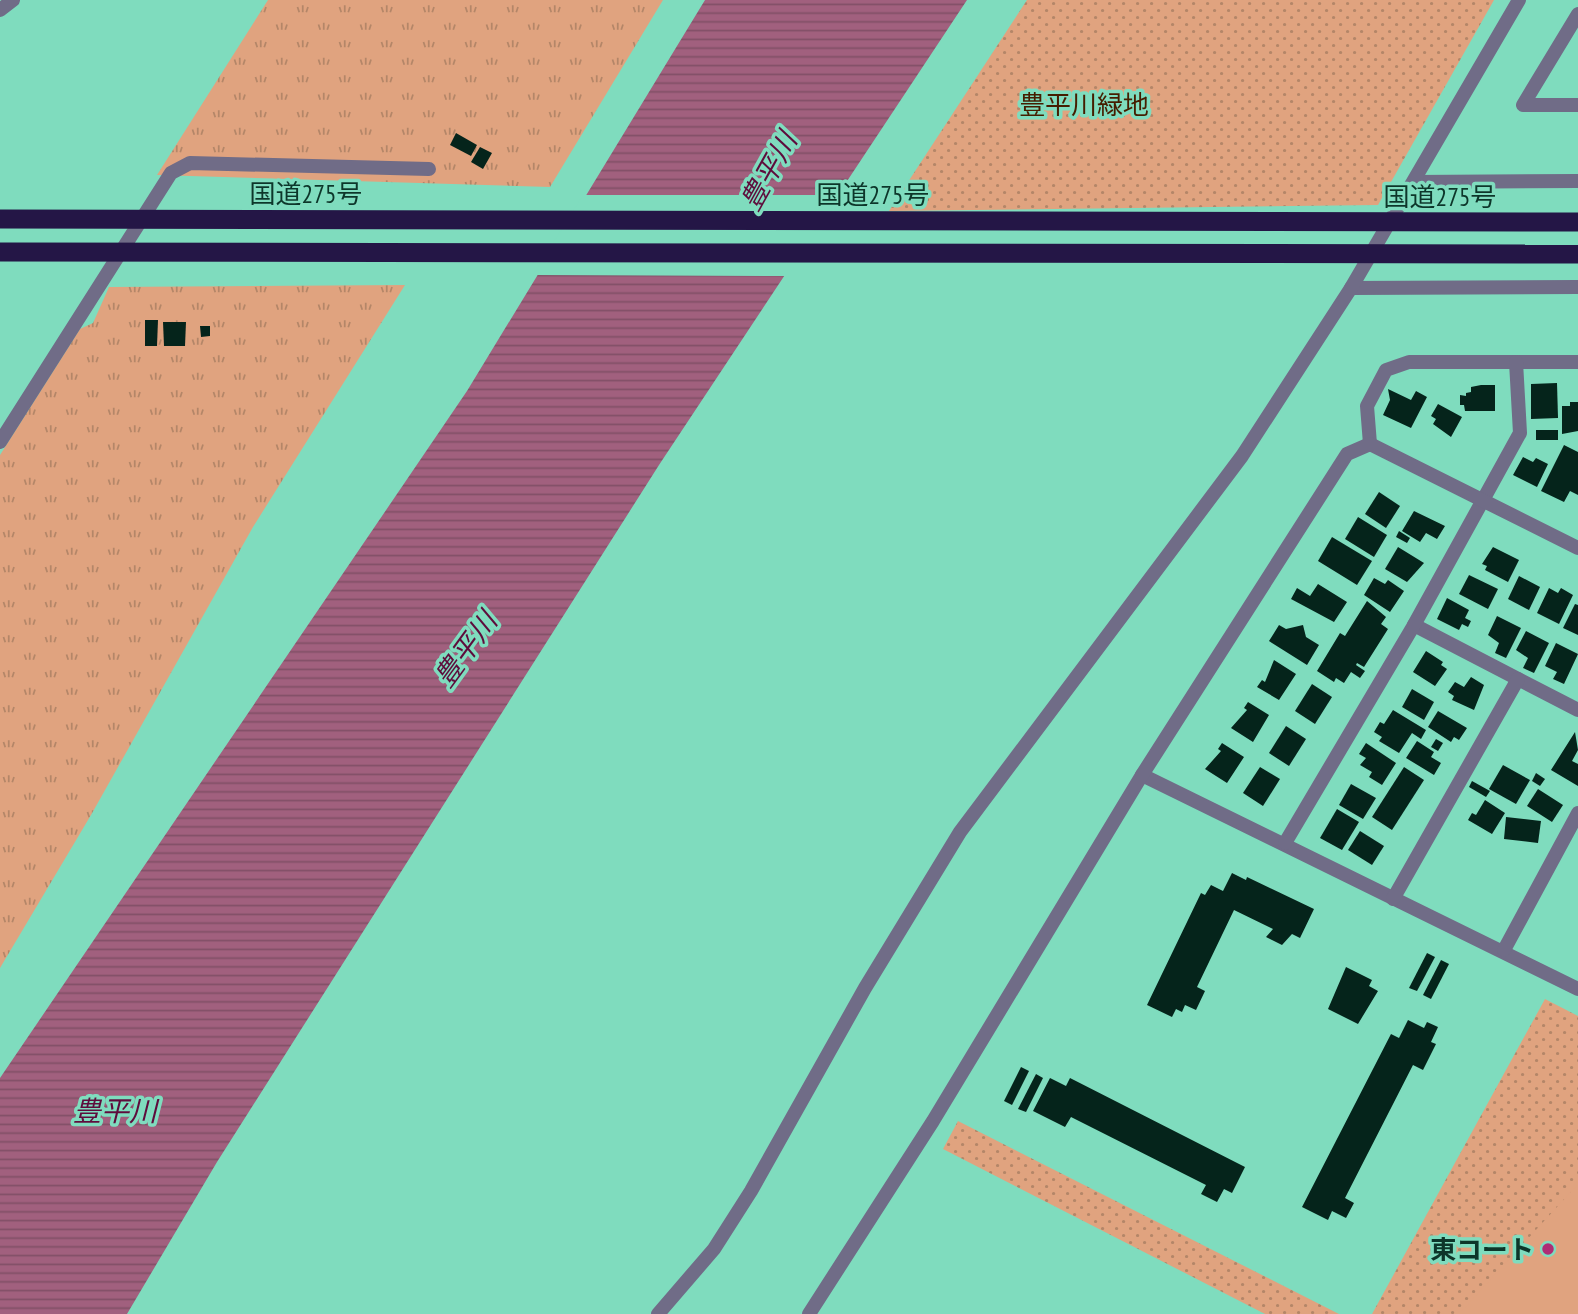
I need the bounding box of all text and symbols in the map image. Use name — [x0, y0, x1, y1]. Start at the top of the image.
park label: 豊平川緑地 — [1019, 88, 1149, 121]
water label: 豊平川 — [731, 123, 806, 217]
street label: 国道275号 — [249, 177, 363, 210]
street label: 国道275号 — [816, 178, 930, 211]
street label: 国道275号 — [1383, 180, 1497, 213]
water label: 豊平川 — [425, 602, 506, 694]
water label: 豊平川 — [73, 1092, 160, 1129]
place label: 東コート — [1430, 1233, 1534, 1266]
marker: 東コート — [1540, 1241, 1556, 1257]

